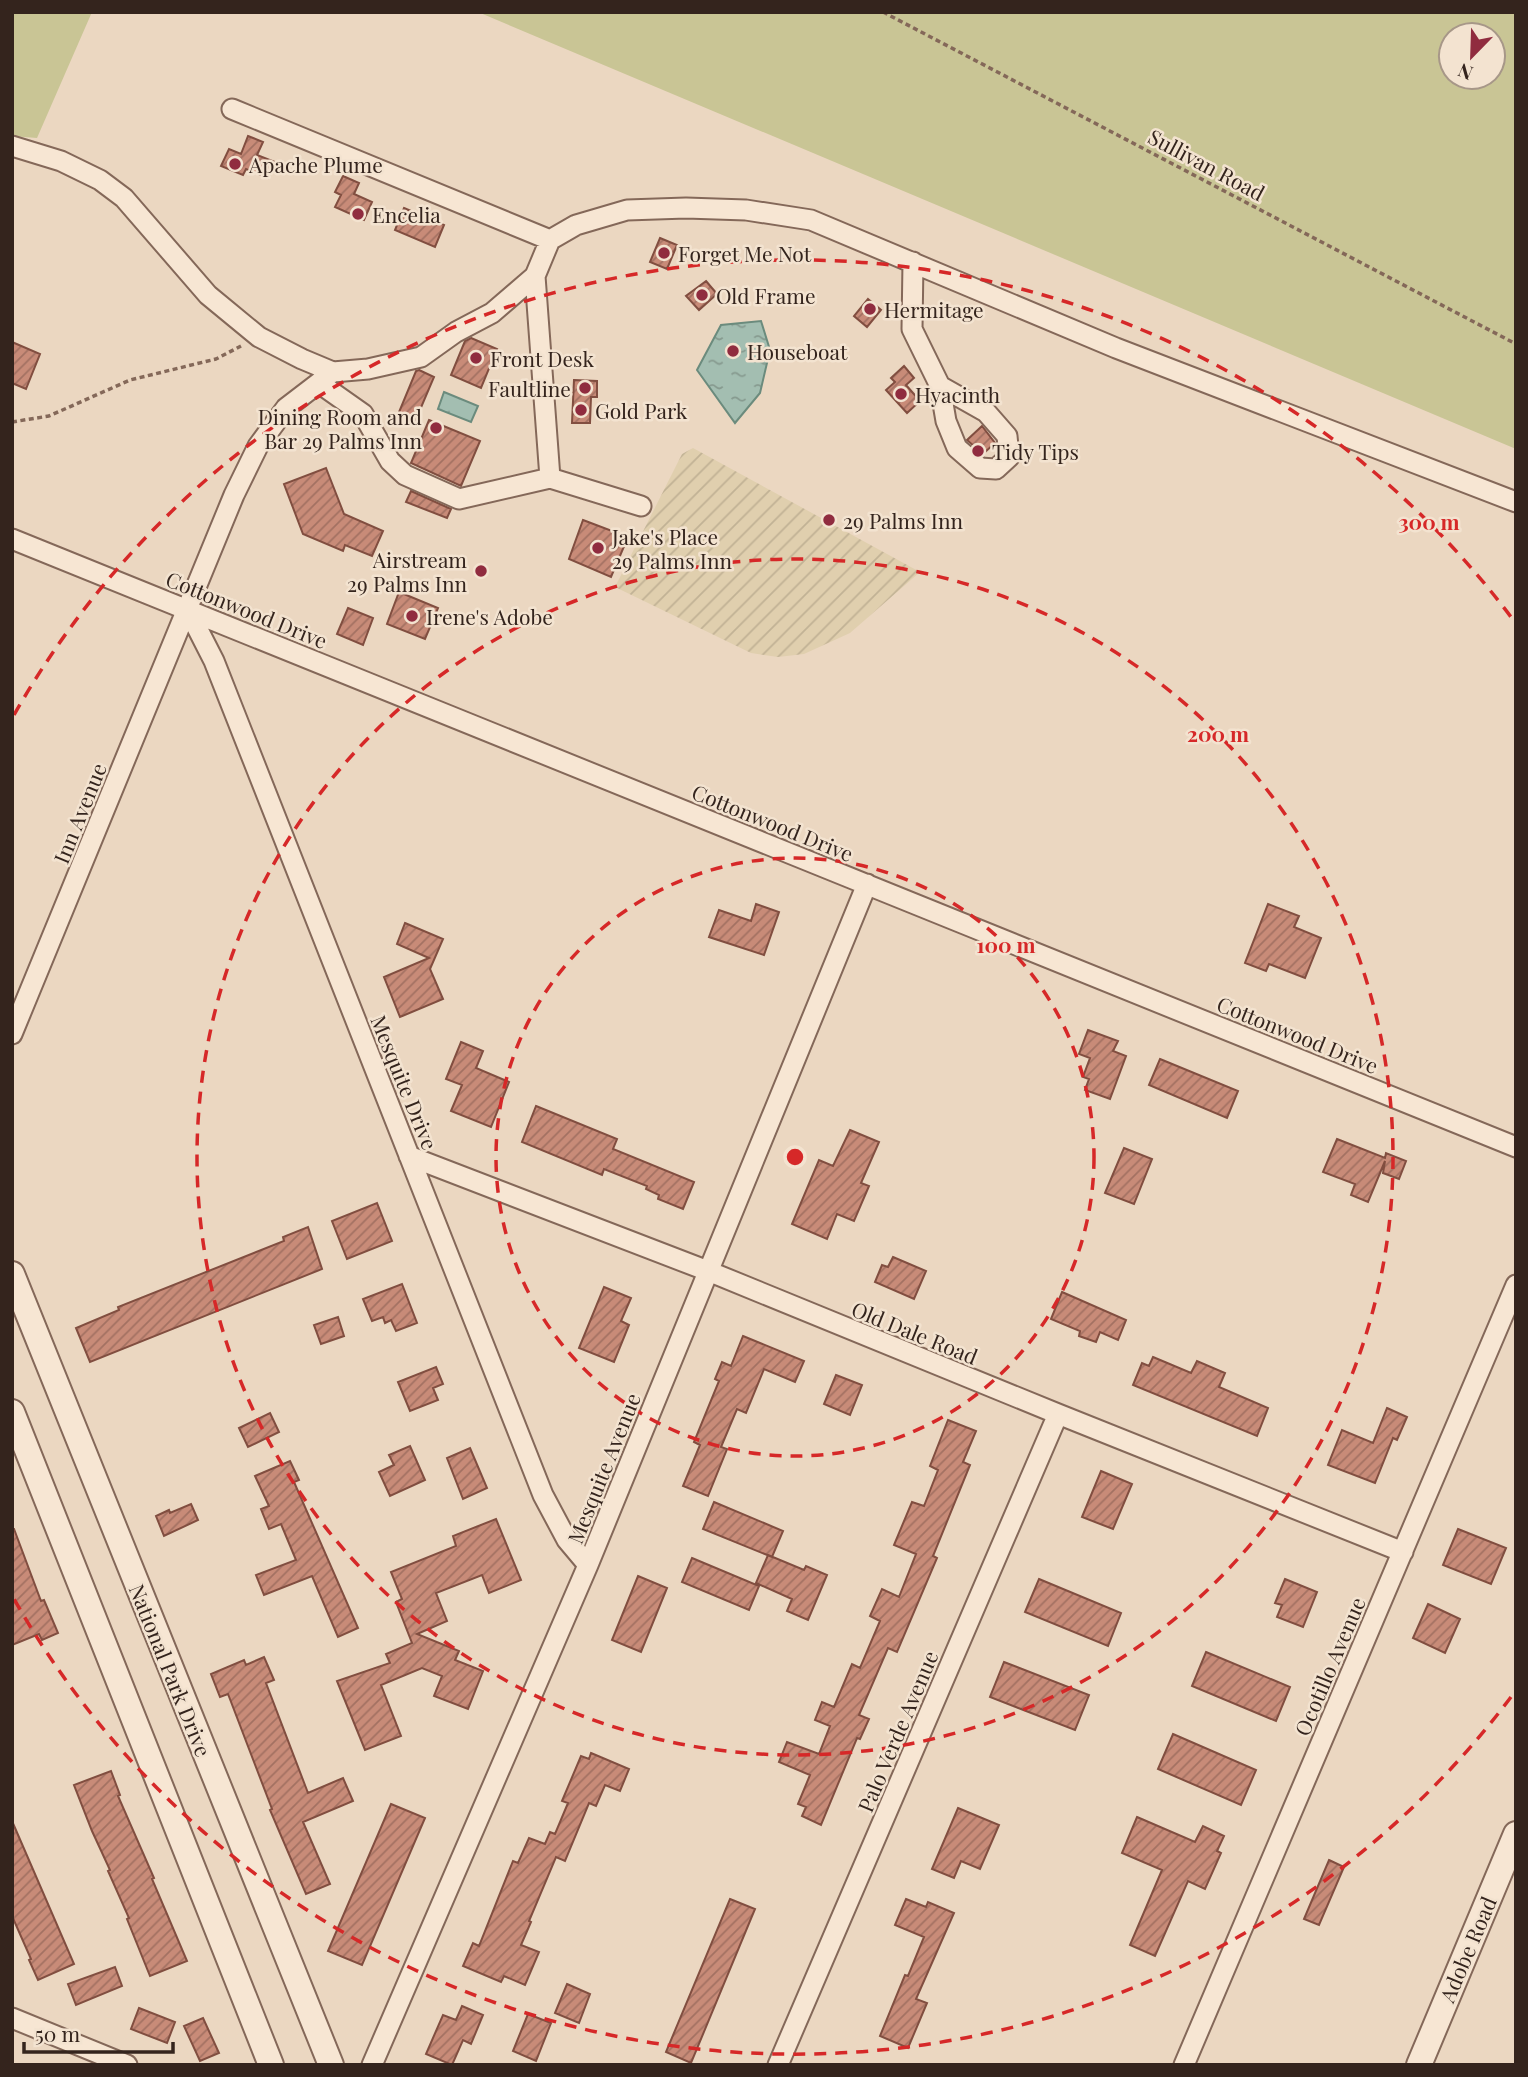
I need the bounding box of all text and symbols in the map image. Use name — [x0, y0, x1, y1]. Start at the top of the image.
north arrow — [1437, 21, 1507, 91]
text: N — [1453, 58, 1476, 87]
street label: Sullivan Road — [1144, 122, 1270, 206]
place label: Apache Plume — [248, 150, 383, 178]
marker: Apache Plume — [227, 156, 243, 172]
place label: Encelia — [372, 200, 441, 228]
marker: Encelia — [350, 206, 366, 222]
place label: Forget Me Not — [678, 239, 812, 267]
marker: Forget Me Not — [656, 245, 672, 261]
place label: Old Frame — [716, 281, 816, 309]
marker: Old Frame — [694, 287, 710, 303]
place label: Hermitage — [884, 295, 984, 323]
marker: Hermitage — [862, 301, 878, 317]
place label: Houseboat — [747, 337, 848, 365]
marker: Houseboat — [725, 343, 741, 359]
place label: Front Desk — [490, 344, 594, 372]
marker: Front Desk — [468, 350, 484, 366]
place label: Faultline — [488, 374, 571, 402]
marker: Faultline — [577, 380, 593, 396]
place label: Hyacinth — [915, 380, 1001, 408]
marker: Hyacinth — [893, 386, 909, 402]
place label: Gold Park — [595, 396, 688, 424]
place label: Dining Room and Bar 29 Palms Inn — [258, 402, 422, 454]
marker: Gold Park — [573, 402, 589, 418]
marker: Dining Room and Bar 29 Palms Inn — [428, 420, 444, 436]
place label: Tidy Tips — [992, 437, 1079, 465]
marker: Tidy Tips — [970, 443, 986, 459]
place label: 29 Palms Inn — [843, 506, 963, 534]
text: 300 m — [1398, 507, 1460, 535]
marker: 29 Palms Inn — [821, 512, 837, 528]
place label: Jake's Place 29 Palms Inn — [611, 522, 732, 574]
marker: Jake's Place 29 Palms Inn — [590, 540, 606, 556]
place label: Airstream 29 Palms Inn — [347, 545, 467, 597]
marker: Airstream 29 Palms Inn — [473, 563, 489, 579]
street label: Cottonwood Drive — [162, 564, 332, 654]
place label: Irene's Adobe — [426, 602, 553, 630]
marker: Irene's Adobe — [404, 608, 420, 624]
text: 200 m — [1187, 719, 1249, 747]
street label: Inn Avenue — [46, 759, 112, 867]
street label: Cottonwood Drive — [688, 777, 858, 867]
text: 100 m — [976, 930, 1036, 958]
street label: Cottonwood Drive — [1213, 989, 1383, 1079]
street label: Mesquite Drive — [365, 1011, 445, 1153]
centre of rings — [783, 1145, 807, 1169]
street label: Old Dale Road — [848, 1294, 982, 1370]
street label: Mesquite Avenue — [560, 1389, 646, 1547]
street label: National Park Drive — [124, 1580, 218, 1760]
street label: Ocotillo Avenue — [1287, 1592, 1371, 1740]
street label: Palo Verde Avenue — [850, 1646, 944, 1816]
street label: Adobe Road — [1432, 1892, 1502, 2007]
scale bar — [24, 2010, 173, 2054]
text: 50 m — [35, 2019, 81, 2047]

